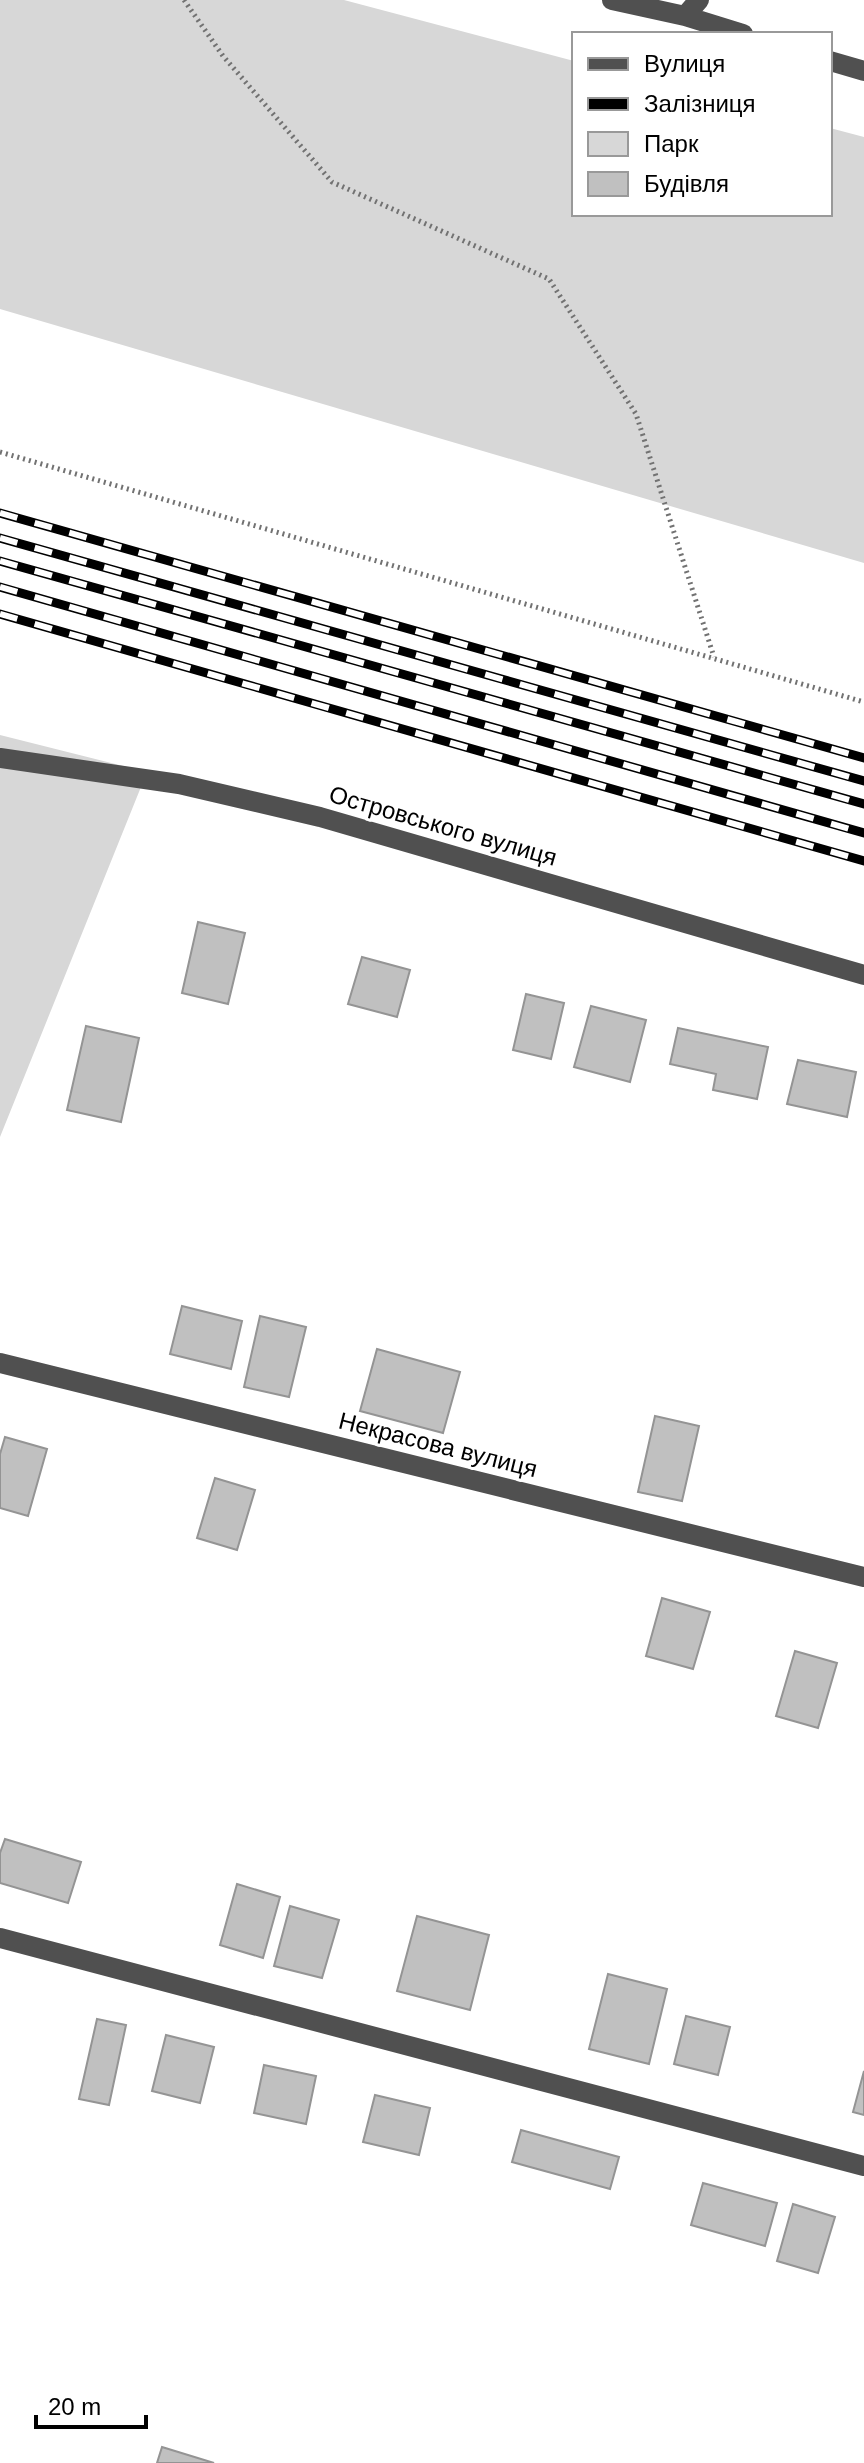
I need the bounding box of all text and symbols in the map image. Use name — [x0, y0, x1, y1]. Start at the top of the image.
legend — [572, 32, 832, 216]
text: Вулиця — [644, 50, 725, 77]
text: Залізниця — [644, 90, 756, 117]
text: Парк — [644, 130, 699, 157]
text: Будівля — [644, 170, 729, 197]
street label: Островського вулиця — [326, 780, 560, 871]
street label: Некрасова вулиця — [336, 1407, 540, 1482]
scale bar — [36, 2379, 146, 2429]
text: 20 m — [48, 2393, 101, 2420]

